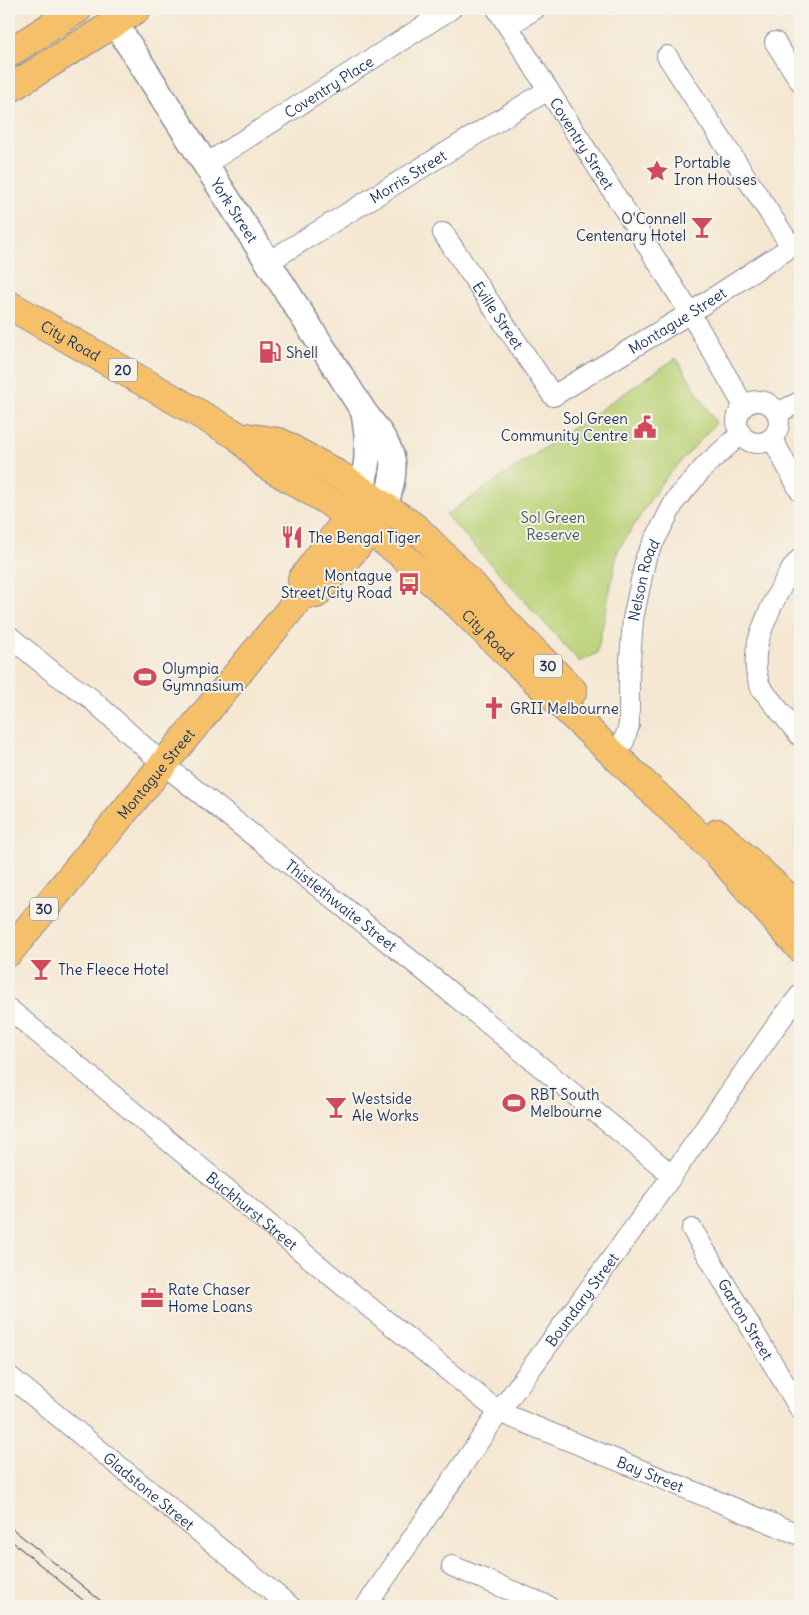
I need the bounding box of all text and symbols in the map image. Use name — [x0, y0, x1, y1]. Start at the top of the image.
street label: Coventry Place — [280, 51, 377, 122]
street label: Coventry Street — [546, 94, 619, 193]
street label: Morris Street — [366, 145, 450, 207]
place label: Portable Iron Houses — [674, 153, 757, 189]
place icon: Portable Iron Houses — [644, 158, 670, 184]
street label: York Street — [207, 174, 262, 246]
place label: O'Connell Centenary Hotel — [576, 209, 686, 245]
bar icon: O'Connell Centenary Hotel — [689, 214, 715, 240]
street label: Eville Street — [469, 278, 528, 353]
street label: Montague Street — [625, 283, 729, 358]
street label: City Road — [37, 316, 104, 365]
fuel station icon: Shell — [257, 339, 283, 365]
place label: Shell — [286, 343, 318, 362]
road number: 20 — [109, 358, 137, 382]
place label: Sol Green Community Centre — [501, 409, 628, 445]
public building icon: Sol Green Community Centre — [632, 414, 658, 440]
park label: Sol Green Reserve — [520, 508, 586, 544]
restaurant icon: The Bengal Tiger — [279, 524, 305, 550]
place label: The Bengal Tiger — [308, 528, 420, 547]
street label: Nelson Road — [623, 535, 663, 623]
place label: Montague Street/City Road — [281, 566, 392, 602]
bus stop icon: Montague Street/City Road — [396, 571, 422, 597]
street label: City Road — [458, 605, 519, 665]
road number: 30 — [534, 654, 562, 678]
place label: Olympia Gymnasium — [162, 659, 244, 695]
sports icon: Olympia Gymnasium — [132, 664, 158, 690]
church icon: GRII Melbourne — [481, 695, 507, 721]
place label: GRII Melbourne — [510, 699, 619, 718]
street label: Montague Street — [113, 724, 198, 823]
street label: Thistlethwaite Street — [282, 855, 401, 955]
road number: 30 — [30, 898, 58, 921]
bar icon: The Fleece Hotel — [28, 956, 54, 982]
place label: The Fleece Hotel — [58, 960, 169, 979]
place label: RBT South Melbourne — [530, 1085, 602, 1121]
place label: Westside Ale Works — [352, 1089, 419, 1125]
sports icon: RBT South Melbourne — [501, 1090, 527, 1116]
bar icon: Westside Ale Works — [323, 1094, 349, 1120]
street label: Buckhurst Street — [203, 1167, 302, 1254]
street label: Boundary Street — [541, 1249, 622, 1350]
street label: Garton Street — [714, 1275, 778, 1363]
place label: Rate Chaser Home Loans — [168, 1280, 253, 1316]
office icon: Rate Chaser Home Loans — [139, 1285, 165, 1311]
street label: Gladstone Street — [100, 1448, 199, 1534]
street label: Bay Street — [614, 1452, 687, 1496]

